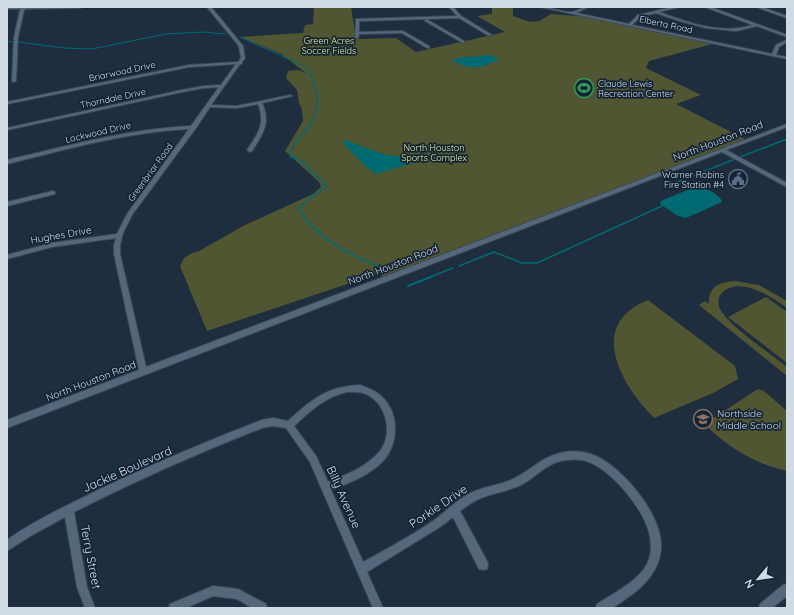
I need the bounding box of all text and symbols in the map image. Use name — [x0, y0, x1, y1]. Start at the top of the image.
street label: Elberta Road — [638, 13, 694, 35]
park label: Green Acres Soccer Fields — [302, 35, 356, 56]
street label: Briarwood Drive — [88, 59, 156, 83]
sports icon: Claude Lewis Recreation Center — [573, 77, 595, 99]
place label: Claude Lewis Recreation Center — [598, 78, 674, 99]
street label: Thorndale Drive — [79, 86, 147, 110]
street label: North Houston Road — [671, 118, 765, 164]
street label: Lockwood Drive — [64, 119, 132, 145]
street label: Greenbriar Road — [125, 141, 175, 203]
park label: North Houston Sports Complex — [401, 142, 467, 163]
public building icon: Warner Robins Fire Station #4 — [727, 168, 749, 190]
place label: Warner Robins Fire Station #4 — [662, 169, 724, 190]
street label: Hughes Drive — [29, 223, 93, 247]
street label: North Houston Road — [346, 242, 440, 288]
street label: North Houston Road — [44, 358, 138, 404]
place label: Northside Middle School — [717, 407, 781, 432]
school or university icon: Northside Middle School — [692, 408, 714, 430]
street label: Jackie Boulevard — [80, 443, 174, 495]
street label: Billy Avenue — [324, 463, 365, 531]
street label: Porkie Drive — [406, 481, 470, 531]
street label: Terry Street — [77, 524, 105, 590]
north arrow — [738, 559, 778, 599]
text: N — [741, 577, 757, 591]

